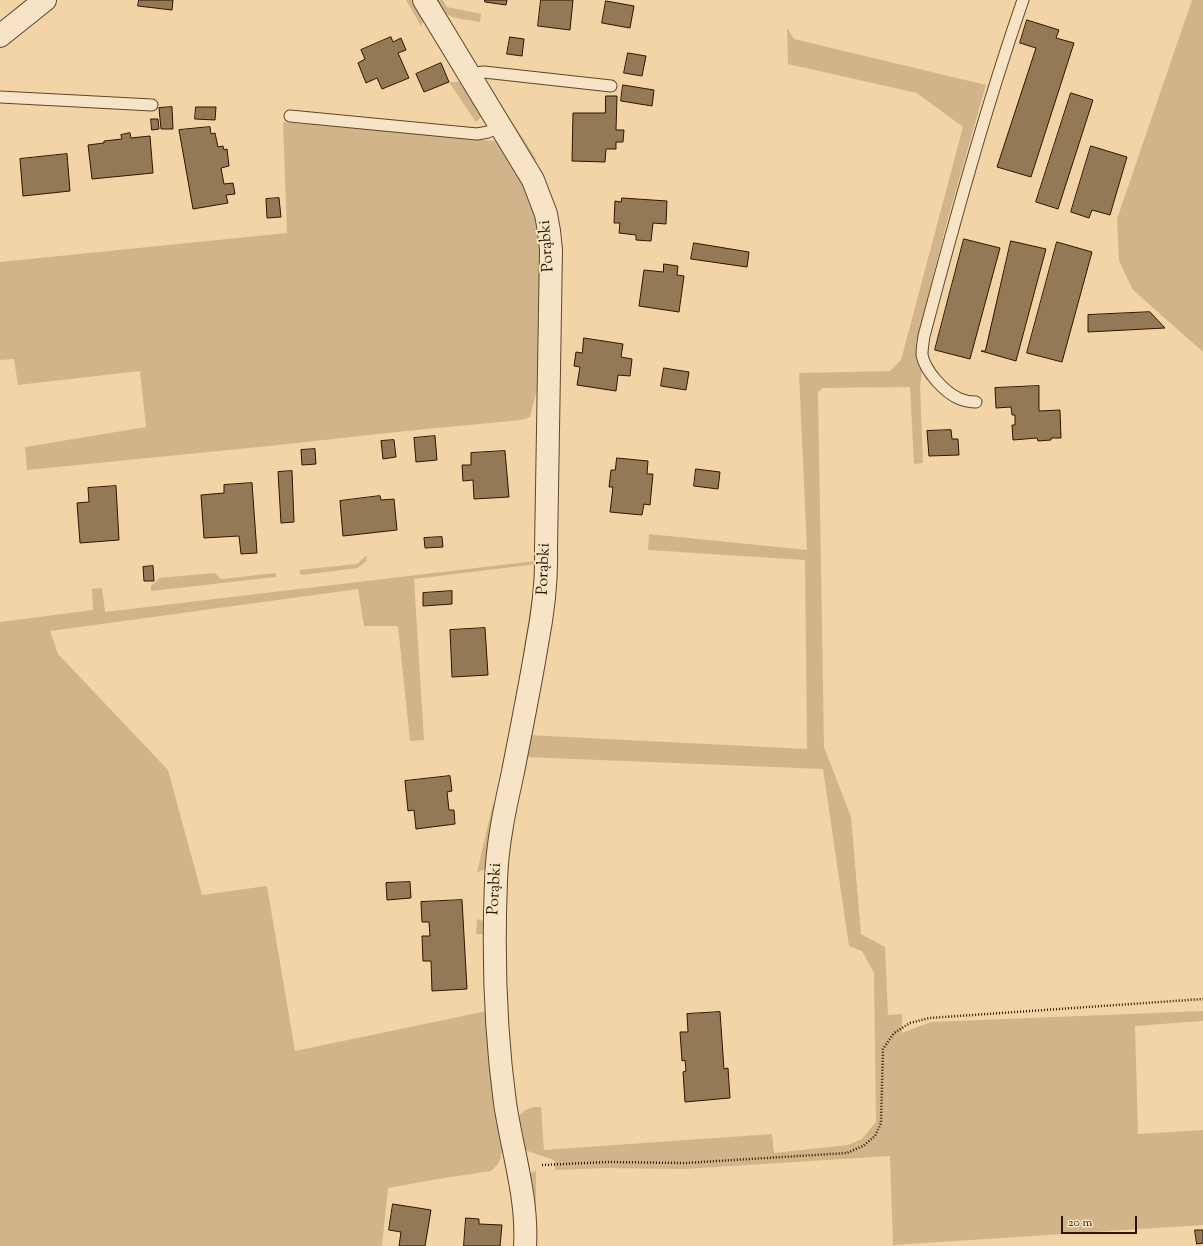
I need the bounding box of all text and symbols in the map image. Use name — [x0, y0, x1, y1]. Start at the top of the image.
street label: Porąbki — [537, 219, 559, 273]
street label: Porąbki — [534, 543, 556, 595]
street label: Porąbki — [485, 862, 507, 916]
scale bar — [1063, 1208, 1139, 1234]
text: 20 m — [1068, 1214, 1092, 1232]

